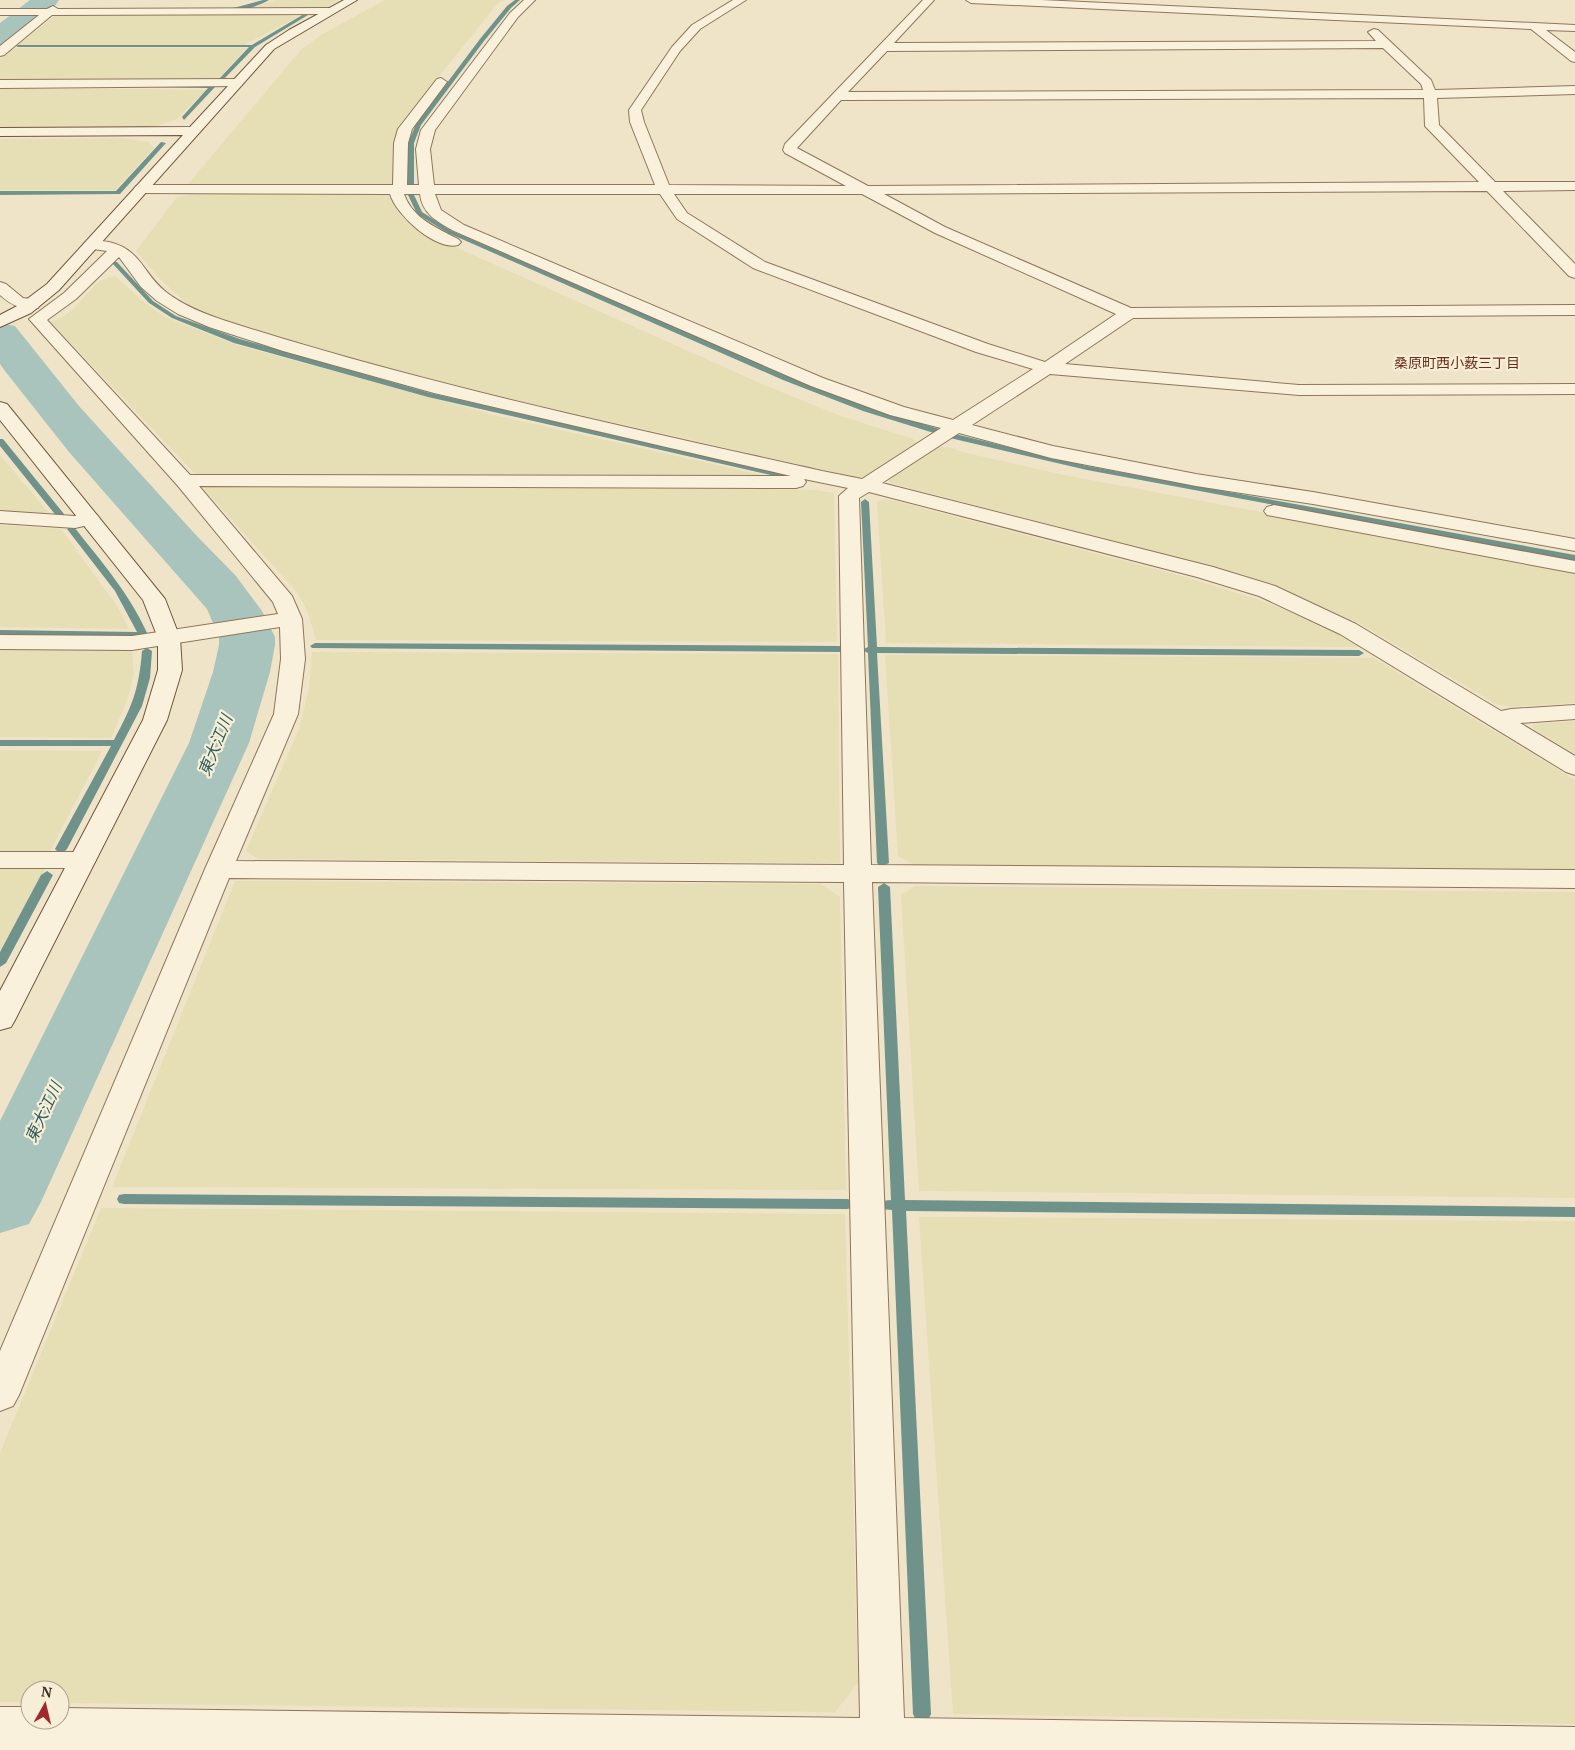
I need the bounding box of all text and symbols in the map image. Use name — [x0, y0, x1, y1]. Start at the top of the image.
district label: 桑原町西小薮三丁目 — [1394, 353, 1520, 372]
water label: 東大江川 — [193, 709, 238, 779]
water label: 東大江川 — [20, 1077, 67, 1146]
north arrow — [20, 1680, 70, 1730]
text: N — [40, 1681, 54, 1702]

